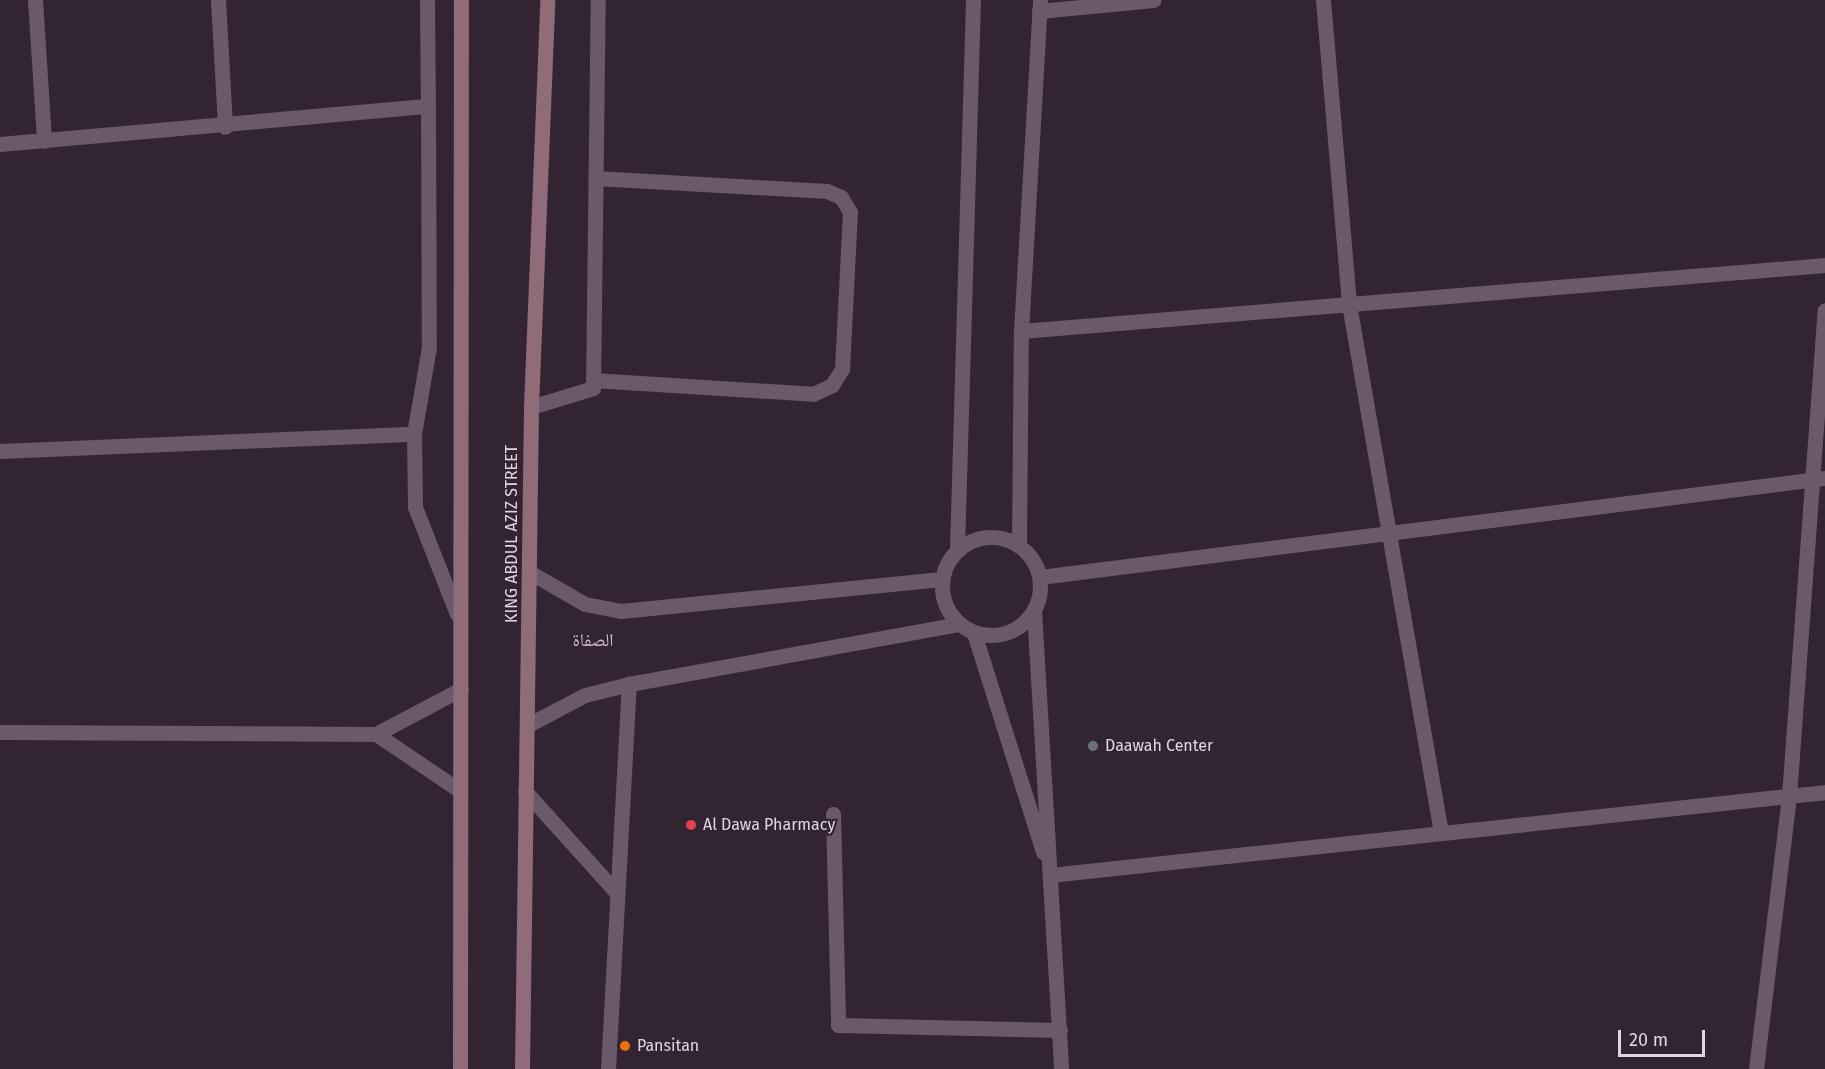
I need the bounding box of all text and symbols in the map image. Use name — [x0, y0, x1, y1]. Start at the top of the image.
street label: KING ABDUL AZIZ STREET — [502, 445, 522, 623]
district label: الصفاة — [573, 629, 613, 651]
place label: Daawah Center — [1105, 736, 1213, 756]
marker: Daawah Center — [1086, 739, 1100, 753]
place label: Al Dawa Pharmacy — [703, 815, 835, 835]
marker: Al Dawa Pharmacy — [684, 818, 698, 832]
scale bar — [1621, 1018, 1708, 1056]
text: 20 m — [1629, 1029, 1668, 1051]
place label: Pansitan — [637, 1036, 699, 1056]
marker: Pansitan — [618, 1039, 632, 1053]

